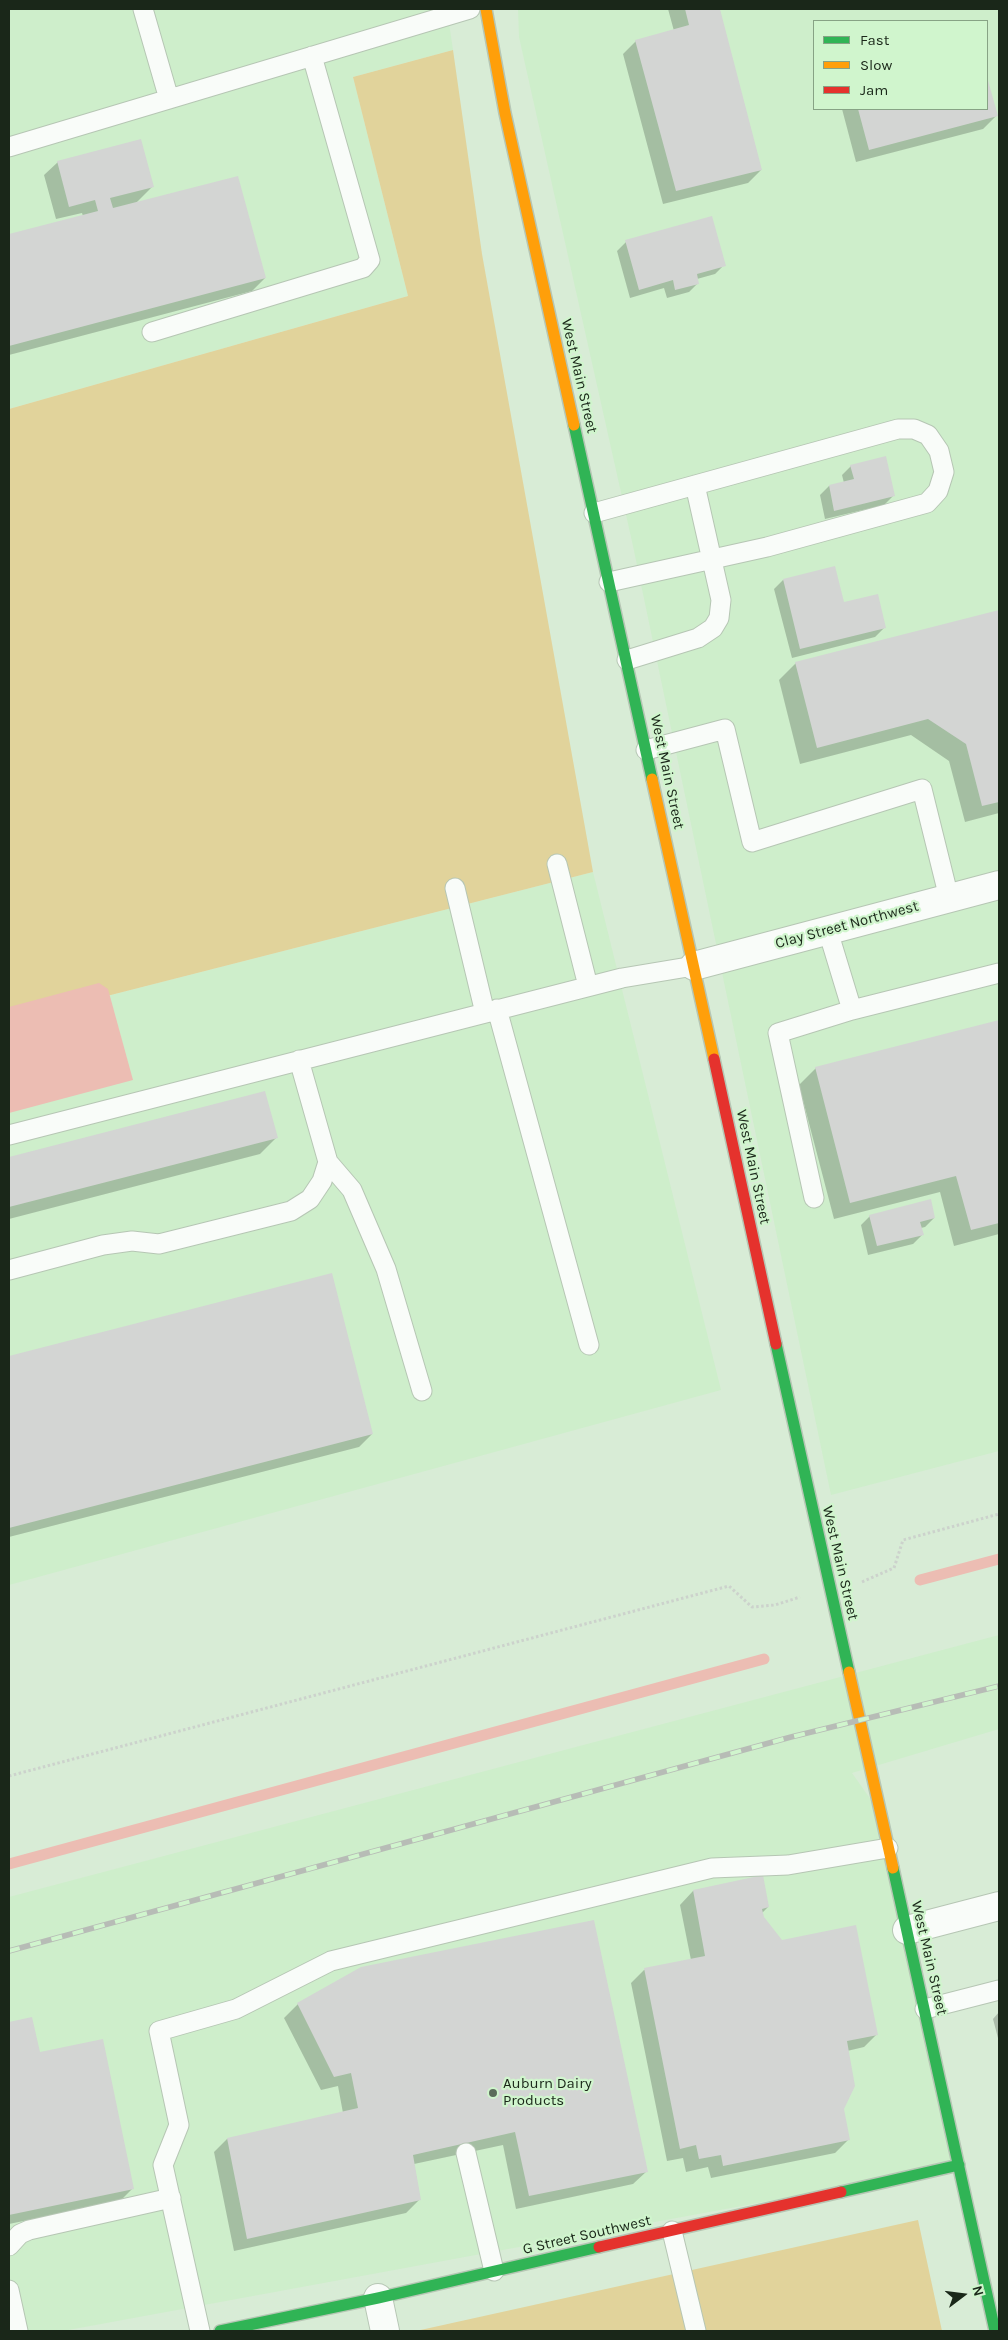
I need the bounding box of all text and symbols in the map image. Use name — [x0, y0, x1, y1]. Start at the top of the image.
legend — [813, 20, 988, 110]
text: Fast — [860, 31, 889, 49]
text: Slow — [860, 56, 892, 74]
text: Jam — [860, 81, 888, 99]
street label: West Main Street — [557, 317, 601, 435]
street label: West Main Street — [646, 713, 688, 831]
street label: Clay Street Northwest — [773, 897, 921, 953]
street label: West Main Street — [732, 1108, 774, 1226]
street label: West Main Street — [818, 1504, 862, 1622]
street label: West Main Street — [907, 1899, 951, 2017]
place label: Auburn Dairy Products — [503, 2075, 592, 2110]
marker: Auburn Dairy Products — [487, 2087, 499, 2099]
street label: G Street Southwest — [521, 2211, 653, 2259]
north arrow — [938, 2270, 988, 2320]
text: N — [968, 2284, 987, 2298]

